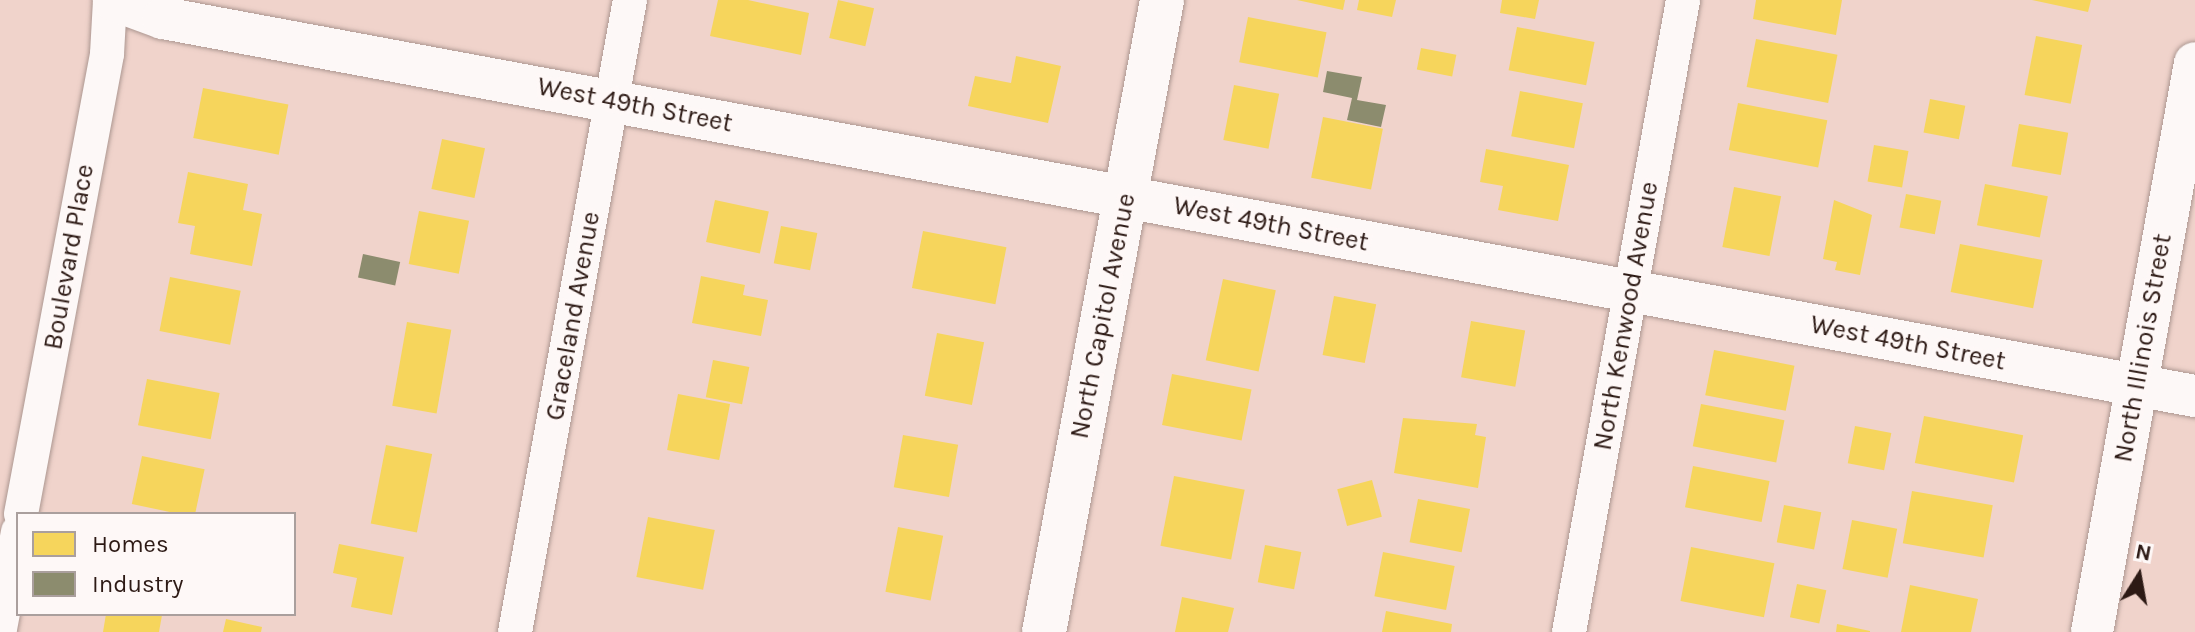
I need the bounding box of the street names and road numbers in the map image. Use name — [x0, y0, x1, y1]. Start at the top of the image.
street label: West 49th Street — [535, 71, 735, 139]
street label: Boulevard Place — [37, 162, 101, 352]
street label: North Kenwood Avenue — [1587, 179, 1665, 453]
street label: West 49th Street — [1171, 190, 1371, 258]
street label: North Capitol Avenue — [1064, 191, 1142, 441]
street label: Graceland Avenue — [539, 209, 607, 423]
street label: North Illinois Street — [2108, 231, 2178, 465]
street label: West 49th Street — [1808, 309, 2008, 377]

